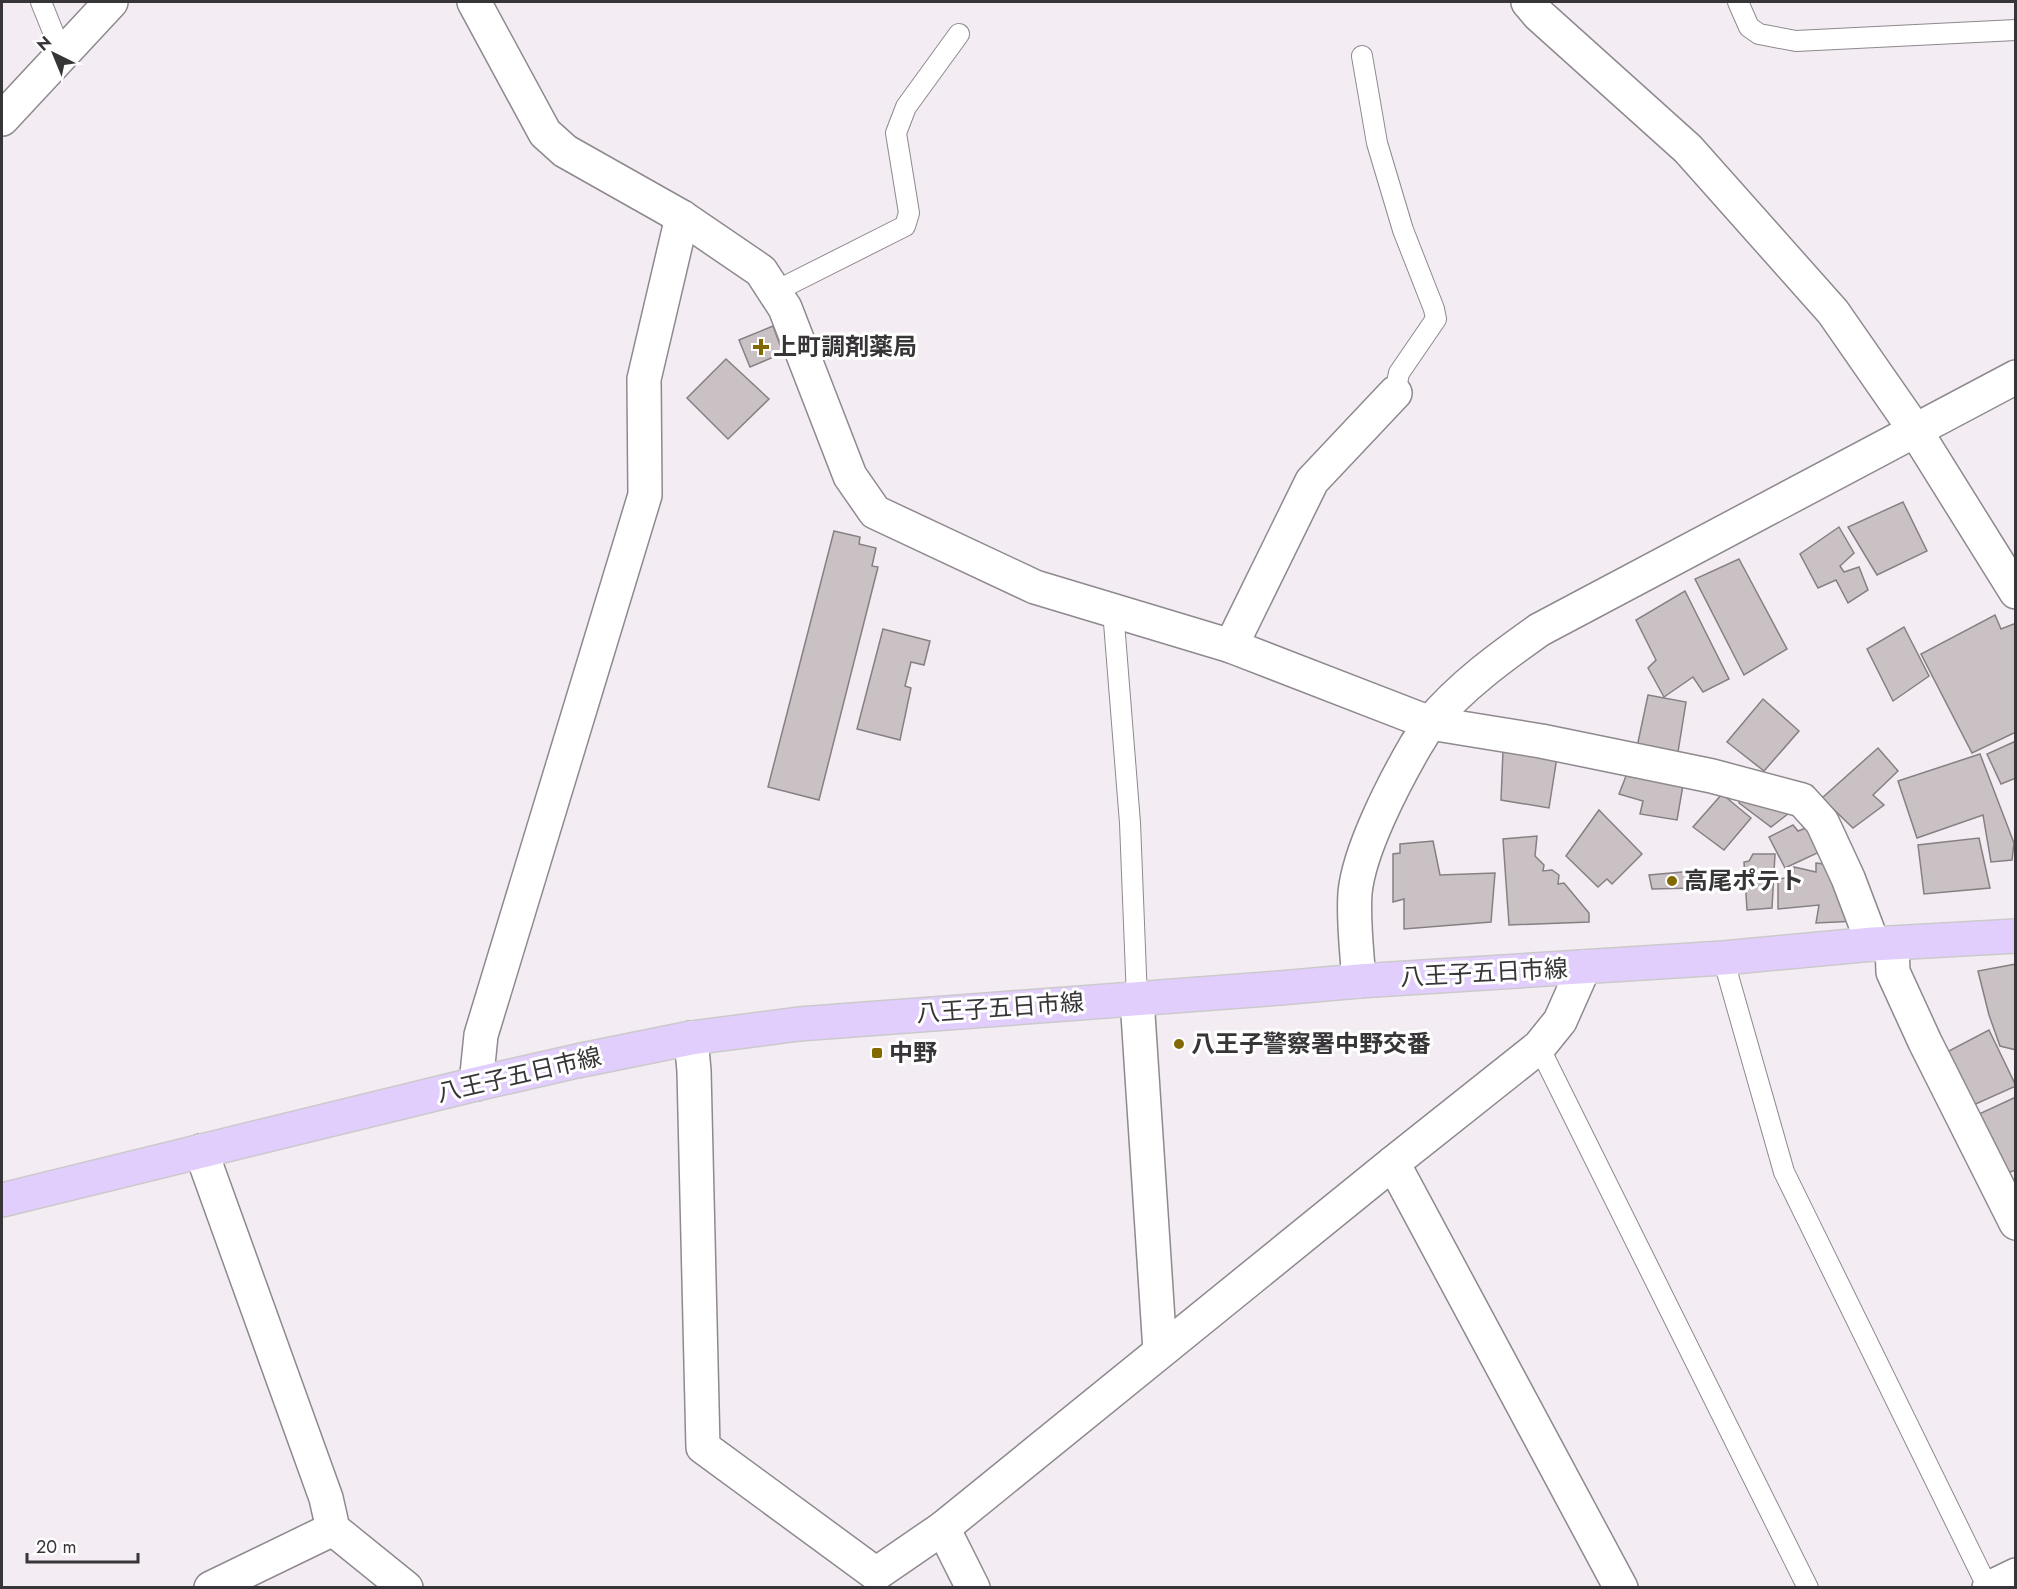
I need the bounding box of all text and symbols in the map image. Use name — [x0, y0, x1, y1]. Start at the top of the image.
north arrow — [24, 24, 84, 84]
text: N — [32, 31, 57, 56]
place label: 上町調剤薬局 — [773, 329, 917, 364]
marker: 上町調剤薬局 — [754, 340, 768, 354]
place label: 高尾ポテト — [1684, 863, 1804, 898]
marker: 高尾ポテト — [1665, 874, 1679, 888]
street label: 八王子五日市線 — [1399, 951, 1569, 994]
street label: 八王子五日市線 — [915, 984, 1085, 1031]
place label: 八王子警察署中野交番 — [1191, 1026, 1431, 1061]
place label: 中野 — [889, 1035, 937, 1070]
marker: 八王子警察署中野交番 — [1172, 1037, 1186, 1051]
street label: 八王子五日市線 — [433, 1039, 605, 1110]
marker: 中野 — [870, 1046, 884, 1060]
scale bar — [27, 1526, 138, 1564]
text: 20 m — [36, 1534, 76, 1560]

